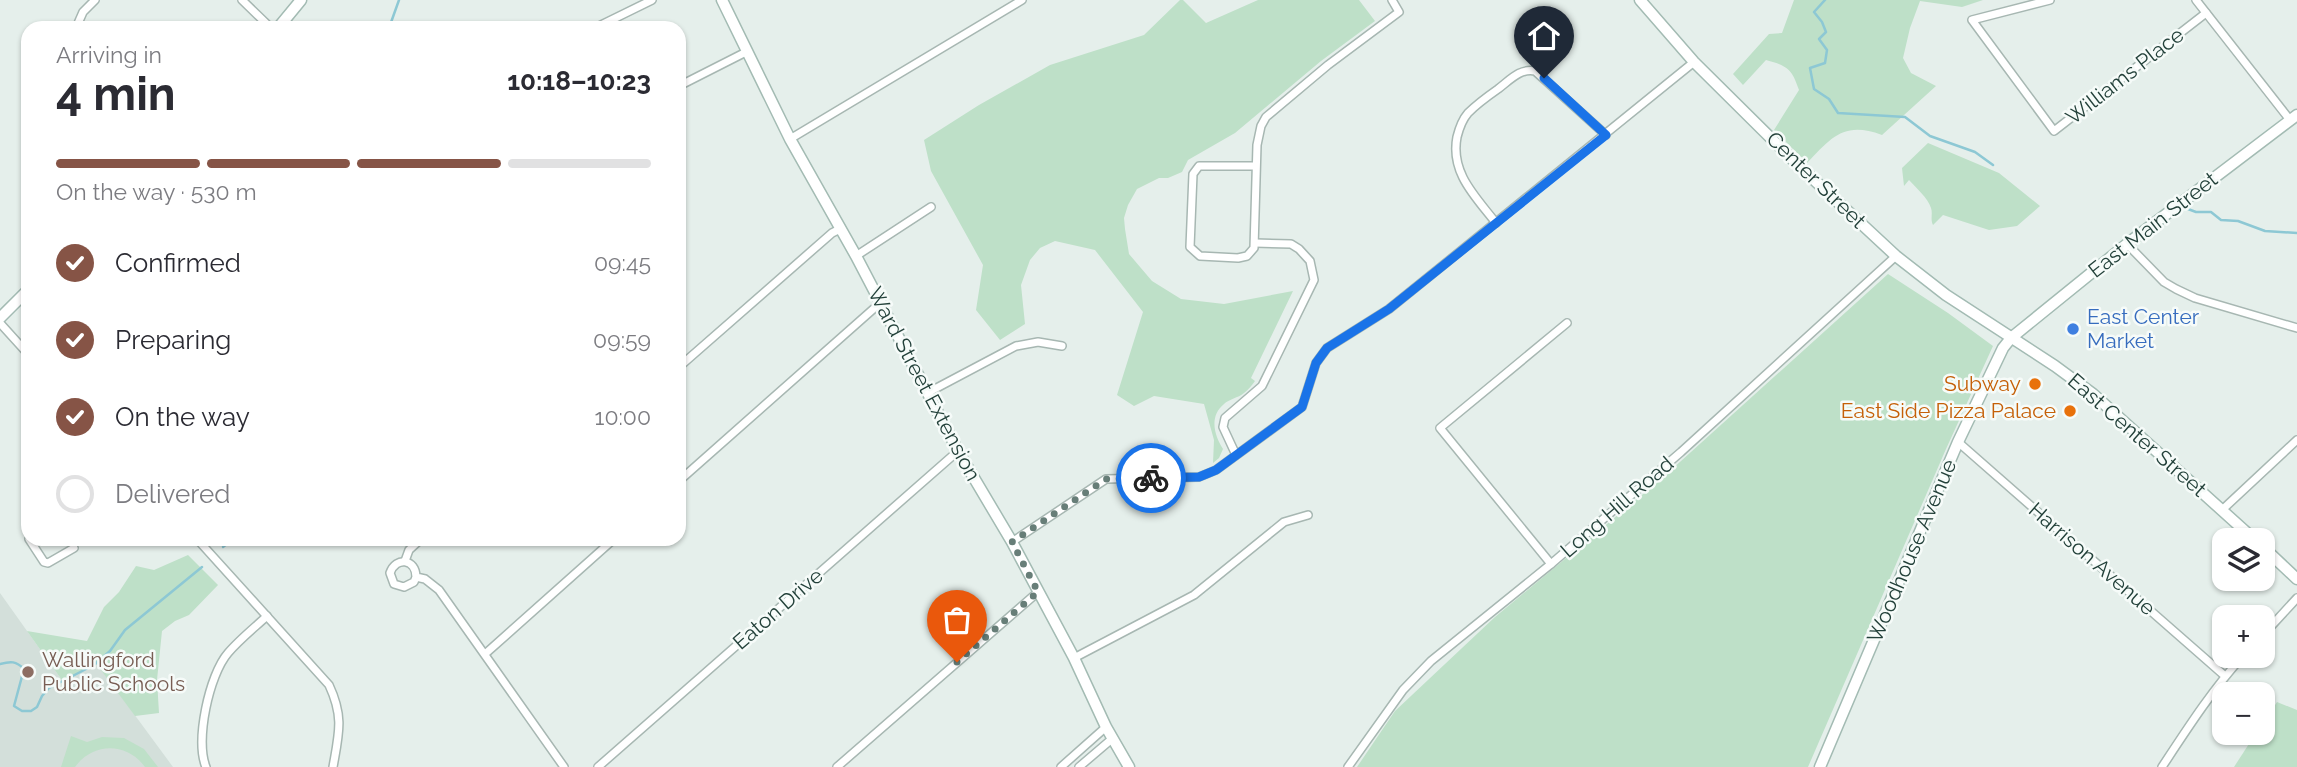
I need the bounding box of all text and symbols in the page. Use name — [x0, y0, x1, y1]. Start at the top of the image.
pin — [1514, 6, 1574, 78]
icon: home — [1525, 17, 1563, 55]
street label: Williams Place — [2061, 22, 2189, 129]
text: Arriving in — [56, 41, 162, 68]
text: 10:18–10:23 — [507, 66, 651, 96]
text: 4 min — [56, 67, 176, 121]
street label: Center Street — [1761, 126, 1871, 233]
street label: East Main Street — [2083, 166, 2222, 283]
text: On the way · 530 m — [56, 178, 257, 205]
icon: check — [56, 244, 94, 282]
text: Confirmed — [115, 248, 241, 278]
text: 09:45 — [594, 249, 651, 276]
street label: Ward Street Extension — [863, 283, 986, 485]
place label: East Center Market — [2087, 304, 2200, 353]
icon: check — [56, 321, 94, 359]
marker: East Center Market — [2065, 321, 2081, 337]
text: Preparing — [115, 325, 231, 355]
text: 09:59 — [593, 326, 651, 353]
street label: East Center Street — [2063, 368, 2212, 502]
place label: Subway — [1944, 371, 2021, 396]
marker: Subway — [2027, 376, 2043, 392]
icon: check — [56, 398, 94, 436]
place label: East Side Pizza Palace — [1841, 398, 2056, 423]
text: On the way — [115, 402, 250, 432]
text: 10:00 — [595, 403, 651, 430]
marker: East Side Pizza Palace — [2062, 403, 2078, 419]
courier — [1116, 443, 1186, 513]
street label: Long Hill Road — [1555, 451, 1678, 563]
street label: Woodhouse Avenue — [1862, 455, 1961, 646]
icon: bike — [1132, 459, 1170, 497]
text: Delivered — [115, 479, 230, 509]
street label: Harrison Avenue — [2024, 497, 2161, 620]
map controls — [2212, 528, 2275, 745]
button: layers — [2212, 528, 2275, 591]
street label: Eaton Drive — [728, 563, 828, 655]
pin — [927, 590, 987, 662]
icon: bag — [938, 601, 976, 639]
button: + — [2212, 605, 2275, 668]
place label: Wallingford Public Schools — [42, 647, 185, 696]
marker: Wallingford Public Schools — [20, 664, 36, 680]
button: − — [2212, 682, 2275, 745]

